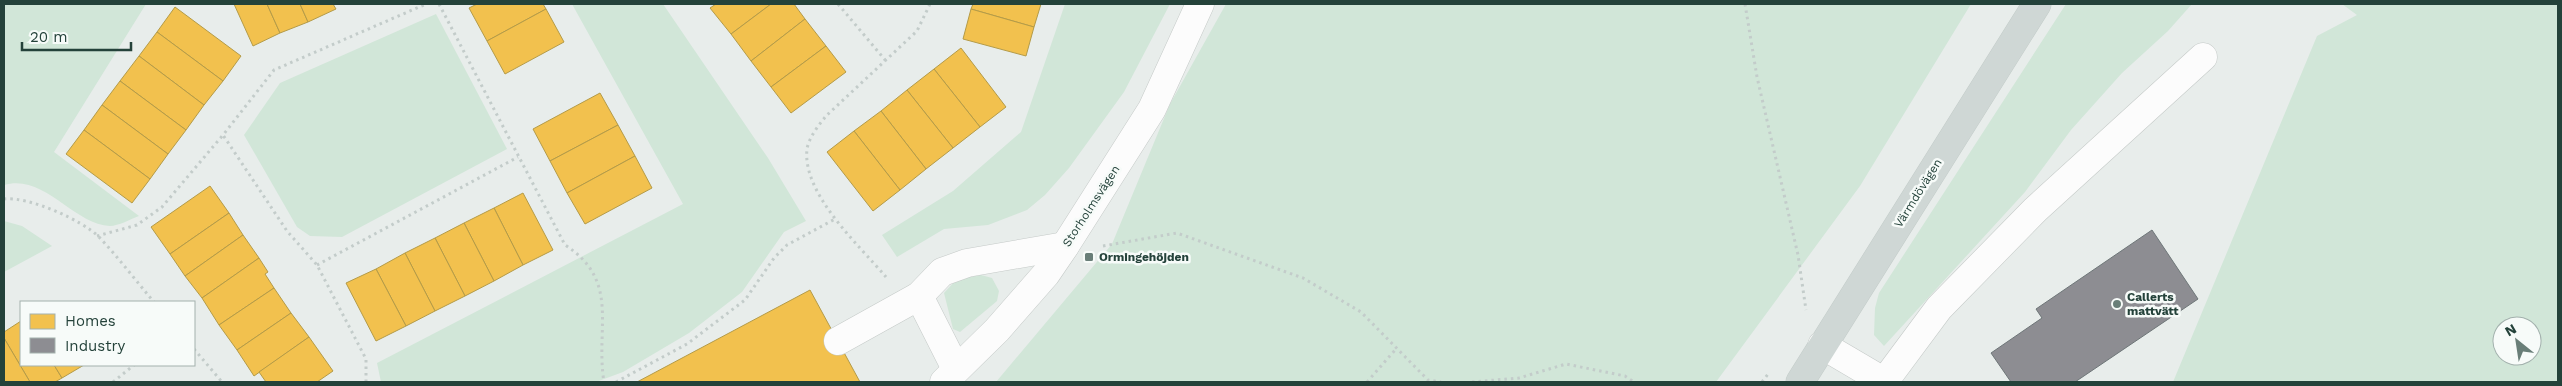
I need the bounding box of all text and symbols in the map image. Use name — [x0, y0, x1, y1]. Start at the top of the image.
scale bar — [22, 20, 131, 52]
text: 20 m — [30, 28, 68, 46]
street label: Värmdövägen — [1891, 156, 1945, 230]
street label: Storholmsvägen — [1059, 163, 1123, 249]
place label: Ormingehöjden — [1099, 250, 1189, 264]
marker: Ormingehöjden — [1083, 251, 1095, 263]
place label: Callerts mattvätt — [2127, 290, 2179, 318]
marker: Callerts mattvätt — [2111, 298, 2123, 310]
legend — [20, 301, 195, 366]
text: Homes — [65, 312, 116, 330]
north arrow — [2492, 316, 2542, 366]
text: N — [2502, 320, 2519, 339]
text: Industry — [65, 337, 126, 355]

